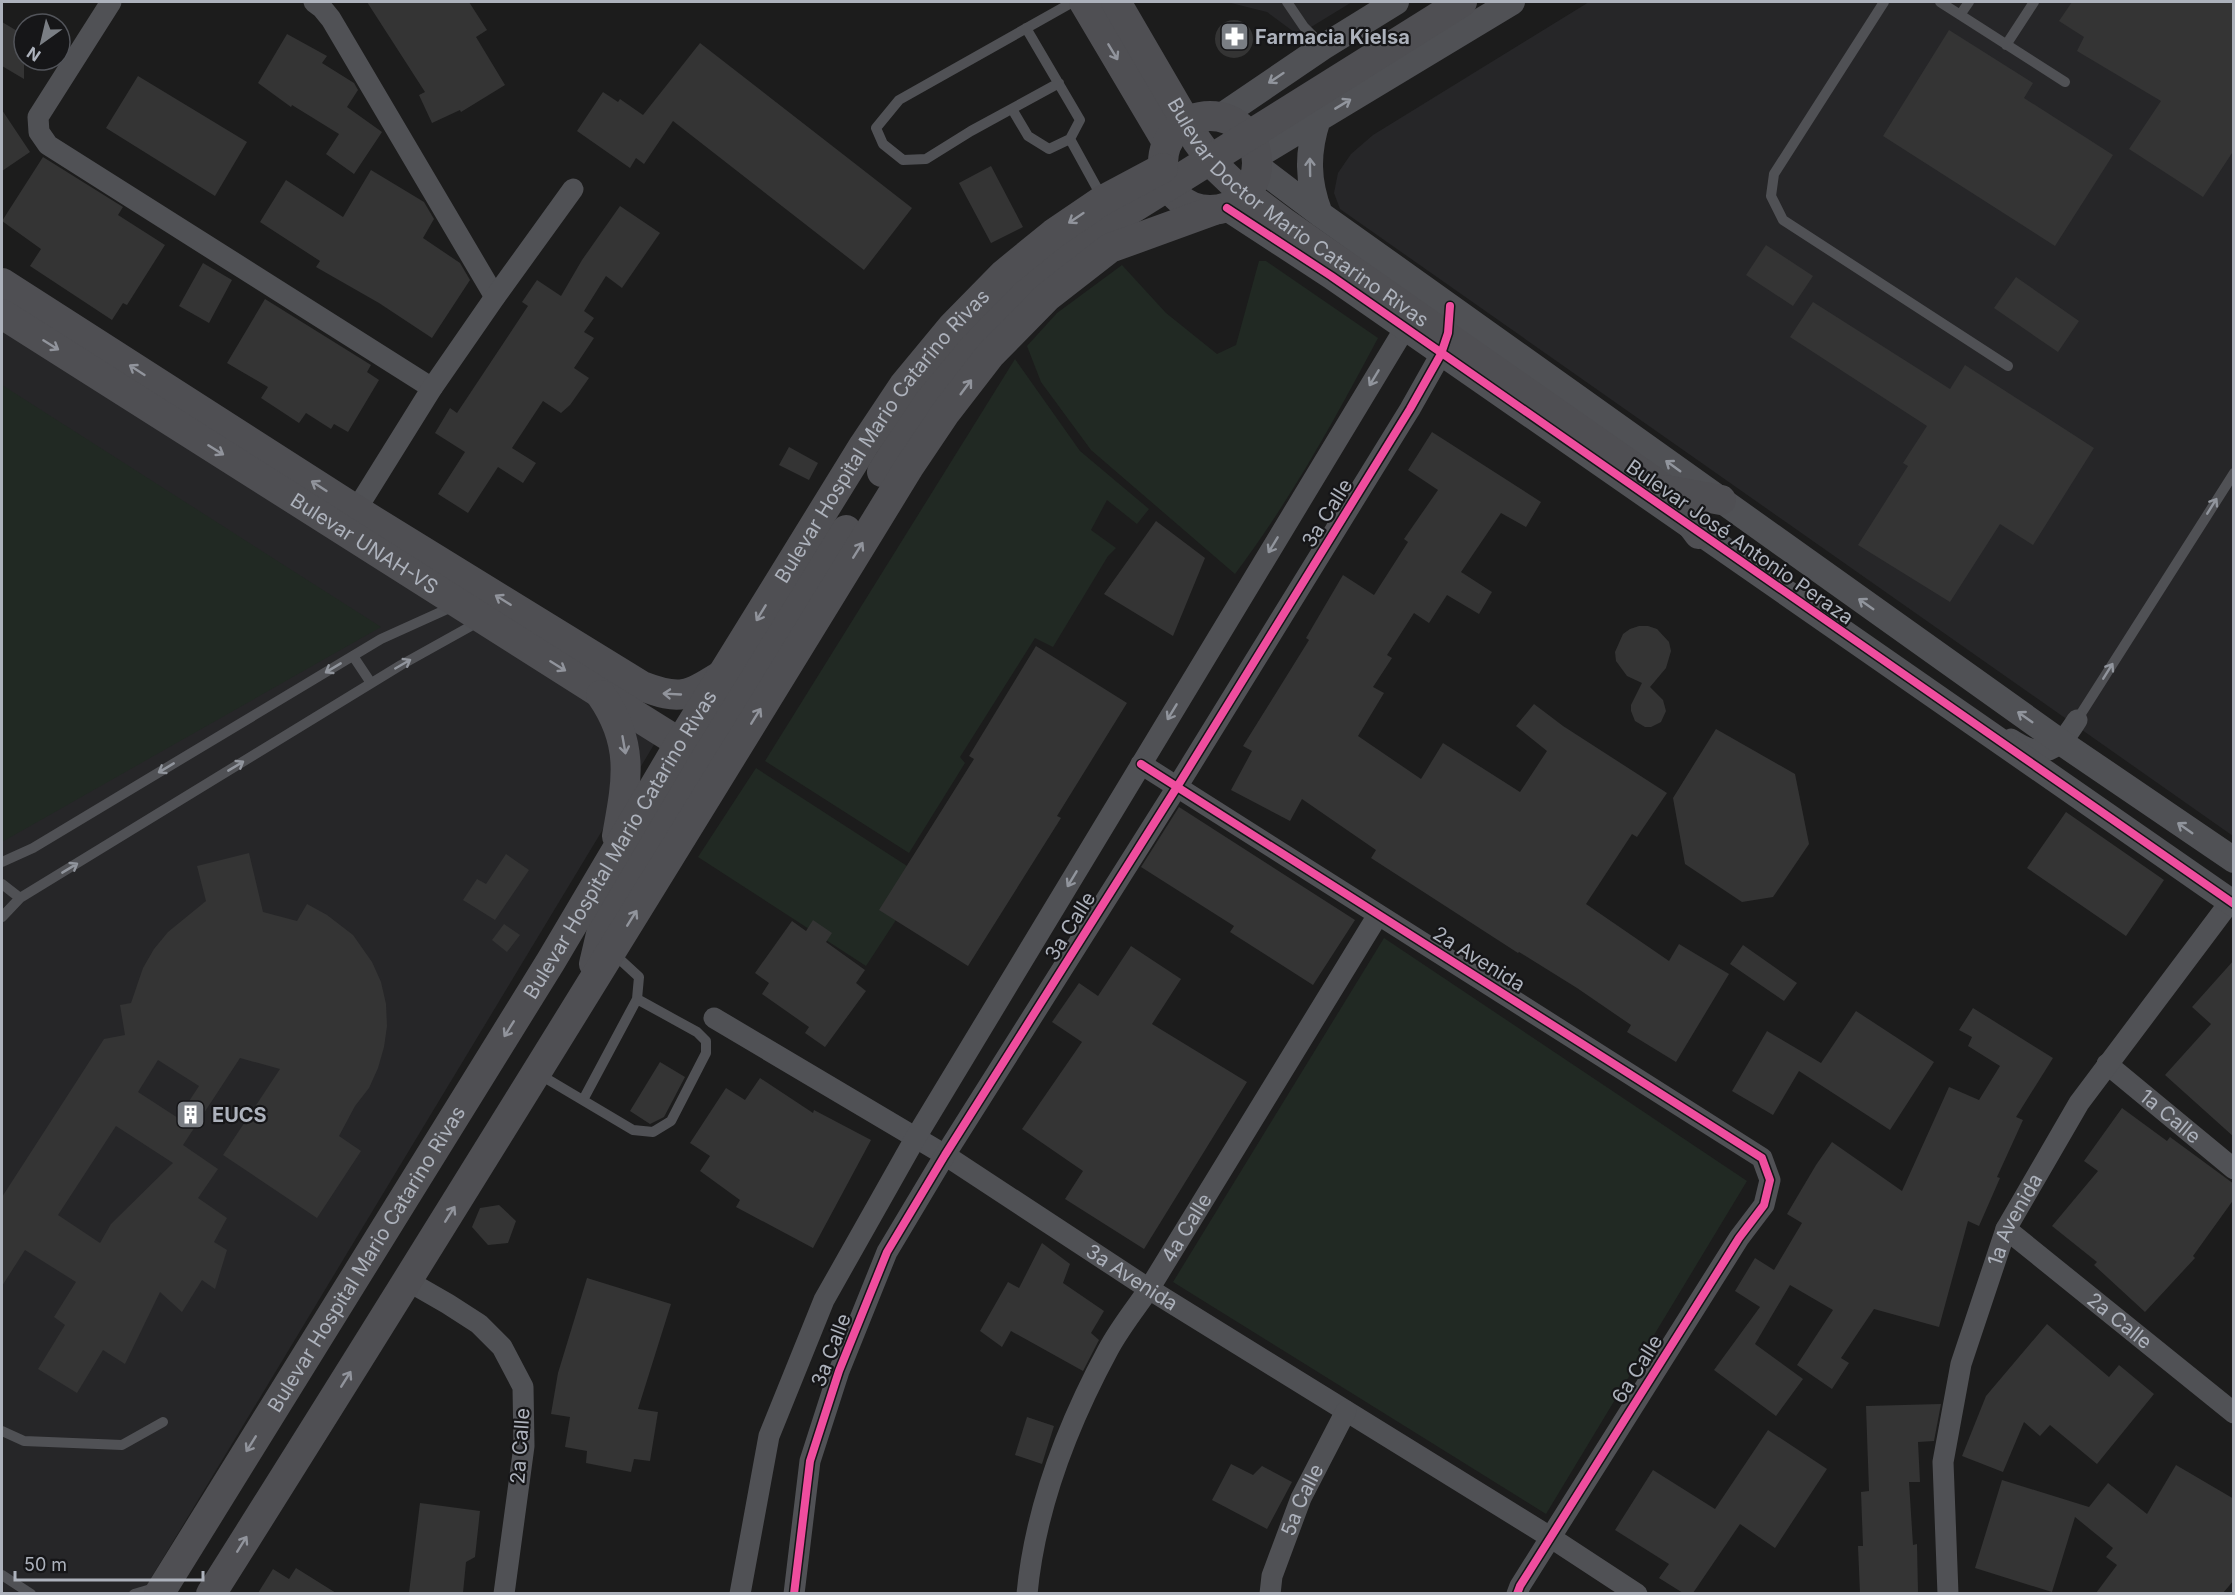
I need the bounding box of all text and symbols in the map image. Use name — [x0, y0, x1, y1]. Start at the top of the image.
north arrow — [12, 12, 72, 72]
pharmacy icon: Farmacia Kielsa — [1218, 21, 1250, 53]
place label: Farmacia Kielsa — [1255, 25, 1410, 49]
text: N — [23, 43, 44, 66]
one-way arrow — [1108, 43, 1120, 60]
one-way arrow — [1268, 72, 1285, 84]
street label: Bulevar Doctor Mario Catarino Rivas — [1162, 94, 1433, 332]
one-way arrow — [1334, 97, 1351, 109]
one-way arrow — [1304, 157, 1315, 177]
one-way arrow — [1068, 212, 1085, 224]
street label: Bulevar Hospital Mario Catarino Rivas — [770, 284, 994, 587]
one-way arrow — [42, 340, 59, 352]
one-way arrow — [129, 364, 146, 376]
one-way arrow — [1368, 369, 1380, 386]
one-way arrow — [959, 379, 972, 395]
one-way arrow — [207, 443, 224, 456]
street label: Bulevar José Antonio Peraza — [1622, 454, 1858, 630]
one-way arrow — [1666, 460, 1682, 472]
street label: 3a Calle — [1297, 474, 1357, 552]
one-way arrow — [311, 480, 328, 492]
street label: Bulevar UNAH-VS — [286, 488, 443, 599]
one-way arrow — [2207, 498, 2219, 515]
one-way arrow — [1267, 536, 1279, 553]
one-way arrow — [852, 541, 865, 558]
one-way arrow — [495, 594, 512, 606]
one-way arrow — [1858, 597, 1874, 610]
one-way arrow — [755, 604, 767, 621]
one-way arrow — [394, 658, 411, 670]
one-way arrow — [549, 661, 566, 673]
one-way arrow — [325, 662, 342, 674]
one-way arrow — [2102, 663, 2114, 680]
street label: Bulevar Hospital Mario Catarino Rivas — [518, 686, 722, 1003]
one-way arrow — [662, 689, 682, 700]
one-way arrow — [1166, 703, 1178, 720]
one-way arrow — [751, 708, 763, 725]
one-way arrow — [2017, 711, 2033, 723]
one-way arrow — [619, 735, 630, 754]
one-way arrow — [228, 759, 245, 772]
one-way arrow — [158, 763, 175, 775]
one-way arrow — [2177, 822, 2193, 834]
one-way arrow — [61, 861, 78, 873]
one-way arrow — [1065, 870, 1077, 887]
street label: 3a Calle — [1040, 887, 1100, 965]
one-way arrow — [627, 910, 639, 927]
street label: 2a Avenida — [1428, 921, 1530, 997]
one-way arrow — [502, 1020, 515, 1037]
street label: 1a Calle — [2135, 1084, 2206, 1149]
building icon: EUCS — [175, 1099, 207, 1131]
street label: Bulevar Hospital Mario Catarino Rivas — [263, 1102, 470, 1417]
place label: EUCS — [212, 1103, 267, 1127]
street label: 1a Avenida — [1983, 1169, 2047, 1269]
street label: 4a Calle — [1156, 1189, 1217, 1267]
one-way arrow — [444, 1206, 456, 1223]
street label: 3a Avenida — [1082, 1239, 1182, 1316]
street label: 2a Calle — [2082, 1287, 2157, 1354]
street label: 3a Calle — [806, 1310, 856, 1390]
street label: 6a Calle — [1607, 1330, 1667, 1408]
one-way arrow — [340, 1371, 352, 1388]
street label: 2a Calle — [505, 1407, 535, 1485]
one-way arrow — [245, 1435, 257, 1452]
street label: 5a Calle — [1276, 1460, 1329, 1539]
one-way arrow — [236, 1536, 248, 1553]
scale bar — [15, 1544, 202, 1582]
text: 50 m — [24, 1554, 67, 1575]

